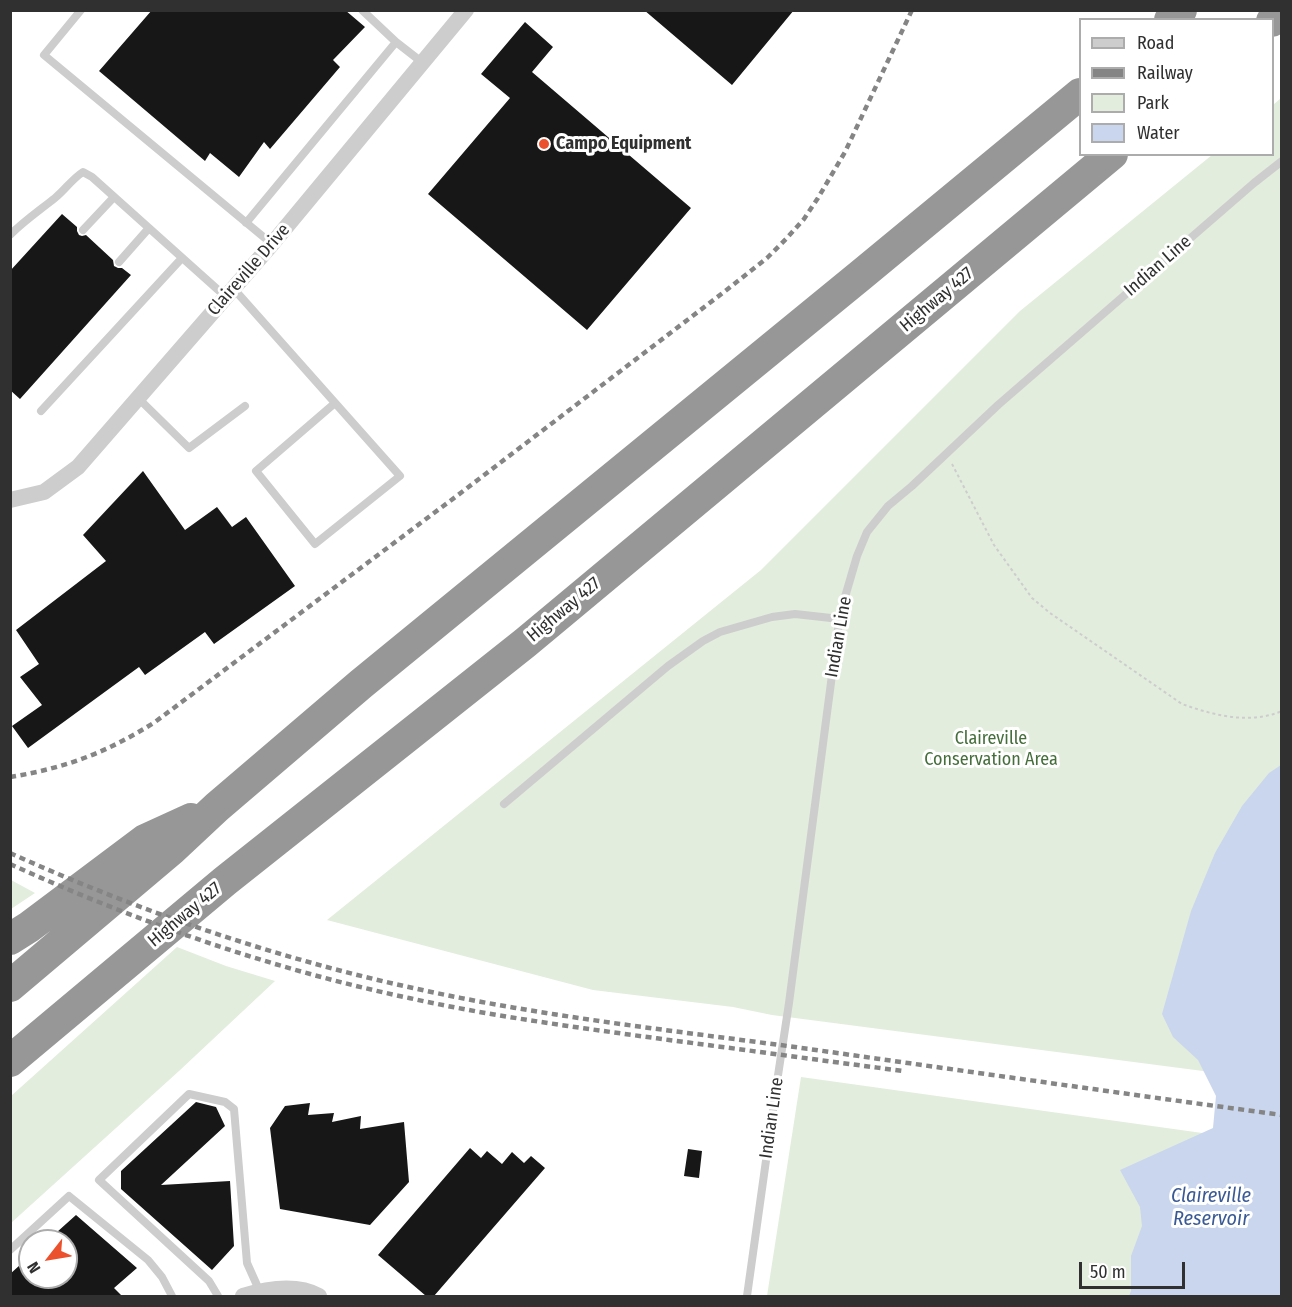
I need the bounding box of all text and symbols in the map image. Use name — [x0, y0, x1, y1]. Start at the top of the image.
legend — [1079, 18, 1274, 156]
text: Road — [1137, 32, 1174, 54]
text: Railway — [1137, 62, 1193, 84]
text: Park — [1137, 92, 1169, 114]
text: Water — [1137, 122, 1180, 144]
place label: Campo Equipment — [556, 133, 691, 155]
marker: Campo Equipment — [537, 137, 551, 151]
street label: Claireville Drive — [203, 220, 295, 320]
street label: Indian Line — [1120, 231, 1196, 301]
street label: Highway 427 — [896, 263, 978, 337]
street label: Highway 427 — [523, 573, 605, 647]
street label: Indian Line — [821, 595, 857, 679]
park label: Claireville Conservation Area — [924, 728, 1058, 771]
street label: Highway 427 — [144, 878, 226, 952]
street label: Indian Line — [756, 1076, 788, 1160]
water label: Claireville Reservoir — [1171, 1184, 1251, 1231]
north arrow — [18, 1229, 78, 1289]
scale bar — [1082, 1250, 1188, 1288]
text: N — [23, 1258, 44, 1277]
text: 50 m — [1090, 1261, 1126, 1283]

